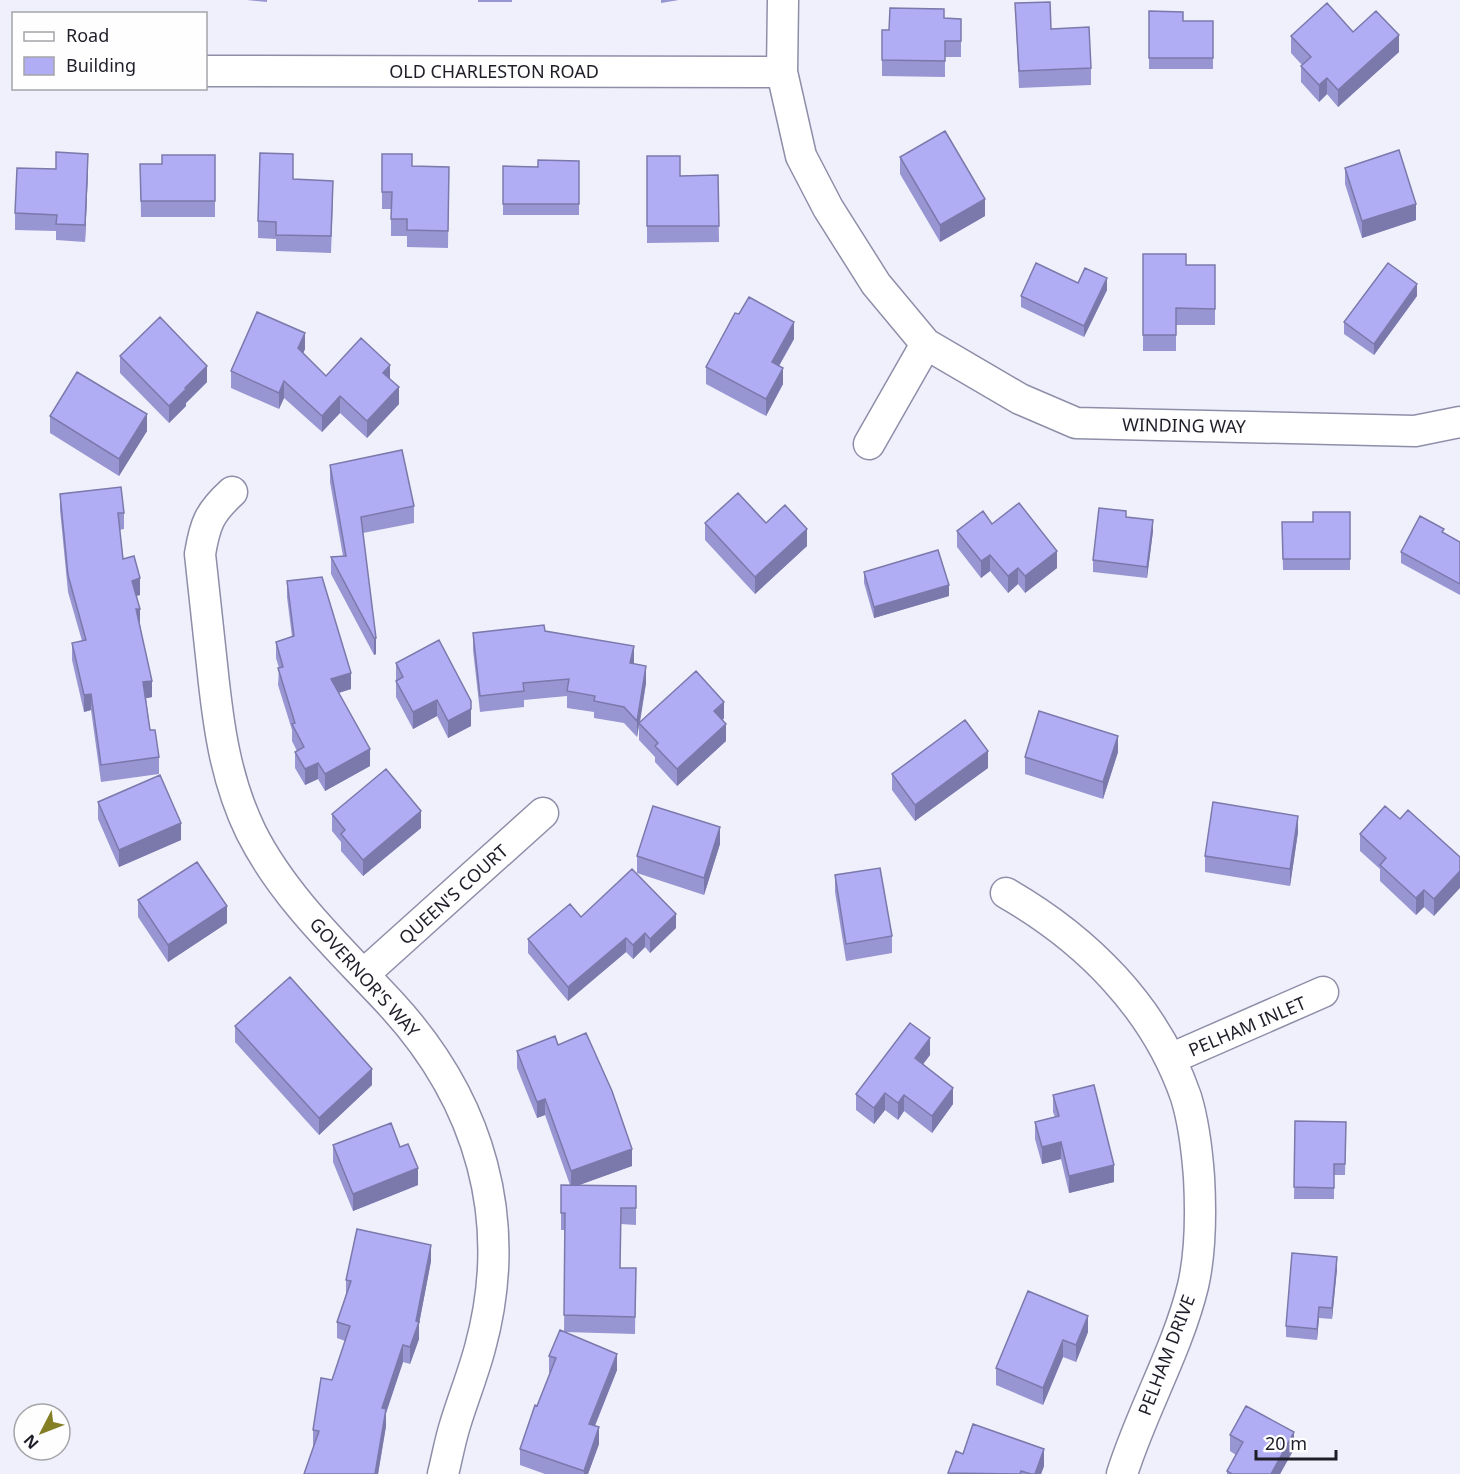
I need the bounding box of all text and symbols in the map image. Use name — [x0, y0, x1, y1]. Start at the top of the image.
legend — [12, 12, 207, 90]
text: Road — [66, 23, 109, 47]
text: Building — [66, 53, 136, 77]
street label: OLD CHARLESTON ROAD — [389, 59, 599, 83]
street label: WINDING WAY — [1122, 412, 1247, 438]
street label: QUEEN'S COURT — [393, 839, 513, 949]
street label: GOVERNOR'S WAY — [305, 912, 426, 1043]
street label: PELHAM INLET — [1185, 990, 1309, 1062]
street label: PELHAM DRIVE — [1132, 1291, 1200, 1419]
north arrow — [12, 1402, 72, 1462]
scale bar — [1256, 1423, 1336, 1461]
text: N — [18, 1430, 43, 1454]
text: 20 m — [1265, 1431, 1307, 1455]

